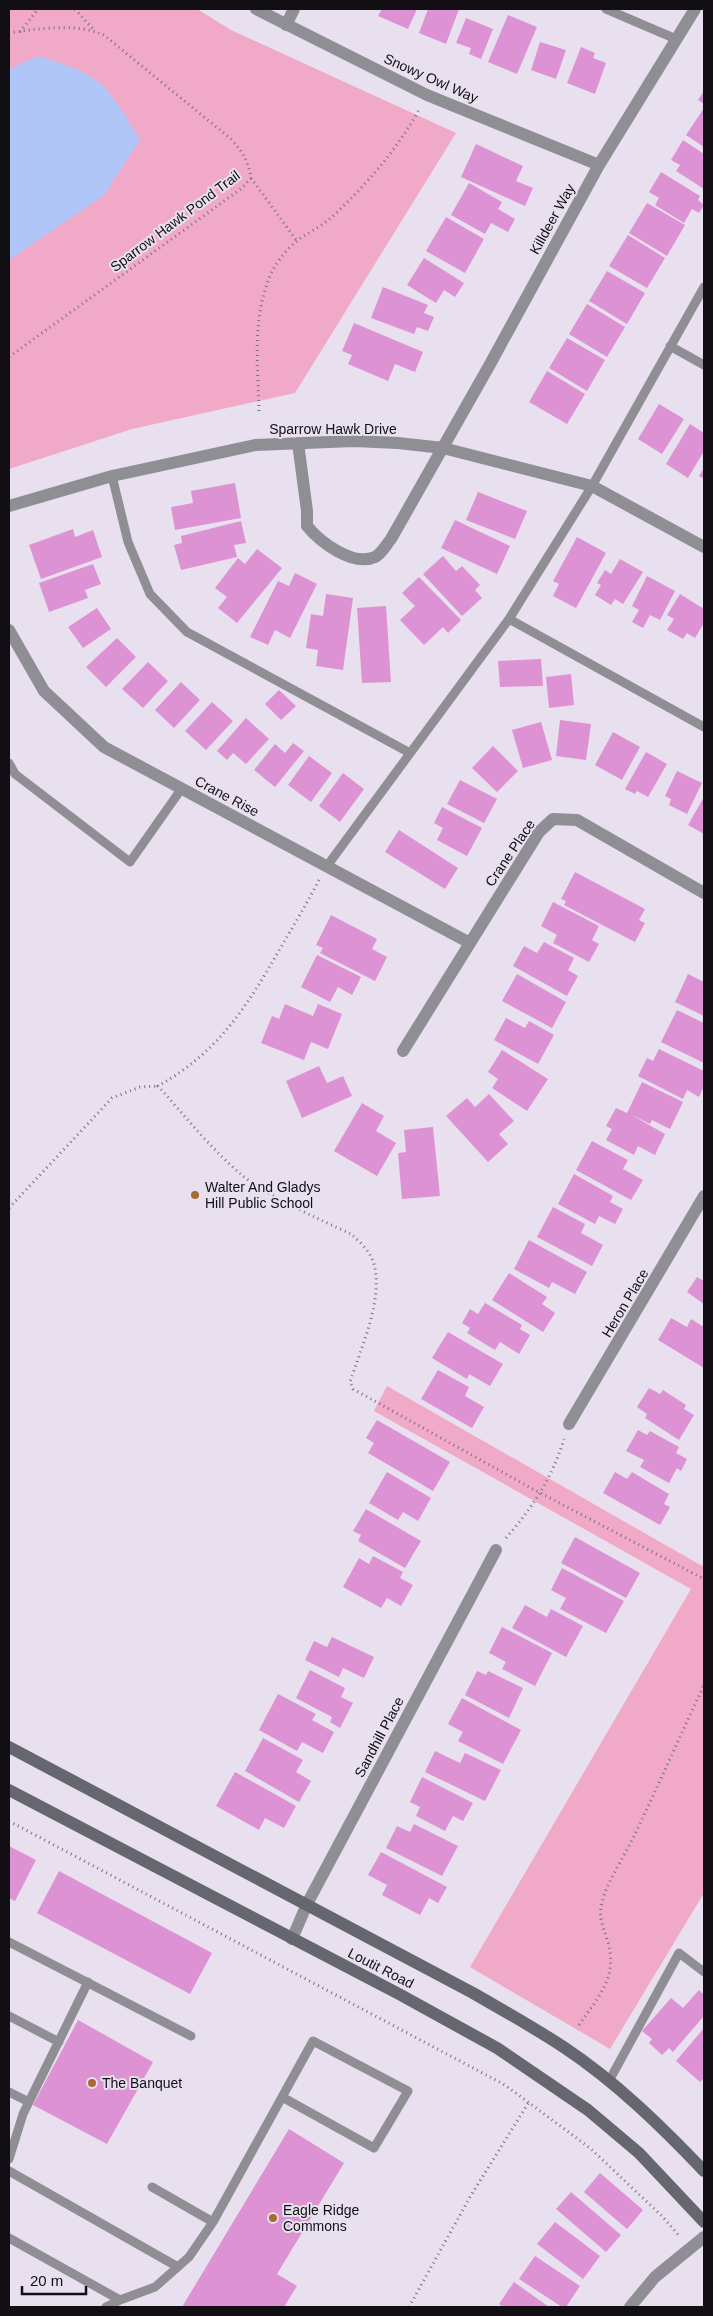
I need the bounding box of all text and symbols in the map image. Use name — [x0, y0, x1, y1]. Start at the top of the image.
street label: Snowy Owl Way — [381, 50, 481, 106]
street label: Sparrow Hawk Pond Trail — [107, 167, 243, 275]
street label: Killdeer Way — [526, 181, 578, 257]
street label: Sparrow Hawk Drive — [269, 421, 397, 437]
street label: Crane Rise — [192, 772, 262, 820]
street label: Crane Place — [482, 816, 538, 889]
place label: Walter And Gladys Hill Public School — [205, 1179, 320, 1211]
marker: Walter And Gladys Hill Public School — [189, 1189, 201, 1201]
street label: Heron Place — [598, 1266, 652, 1340]
street label: Sandhill Place — [351, 1694, 407, 1780]
street label: Loutit Road — [345, 1945, 417, 1991]
place label: The Banquet — [102, 2075, 182, 2091]
marker: The Banquet — [86, 2077, 98, 2089]
place label: Eagle Ridge Commons — [283, 2202, 359, 2234]
marker: Eagle Ridge Commons — [267, 2212, 279, 2224]
scale bar — [22, 2264, 86, 2296]
text: 20 m — [30, 2272, 63, 2289]

